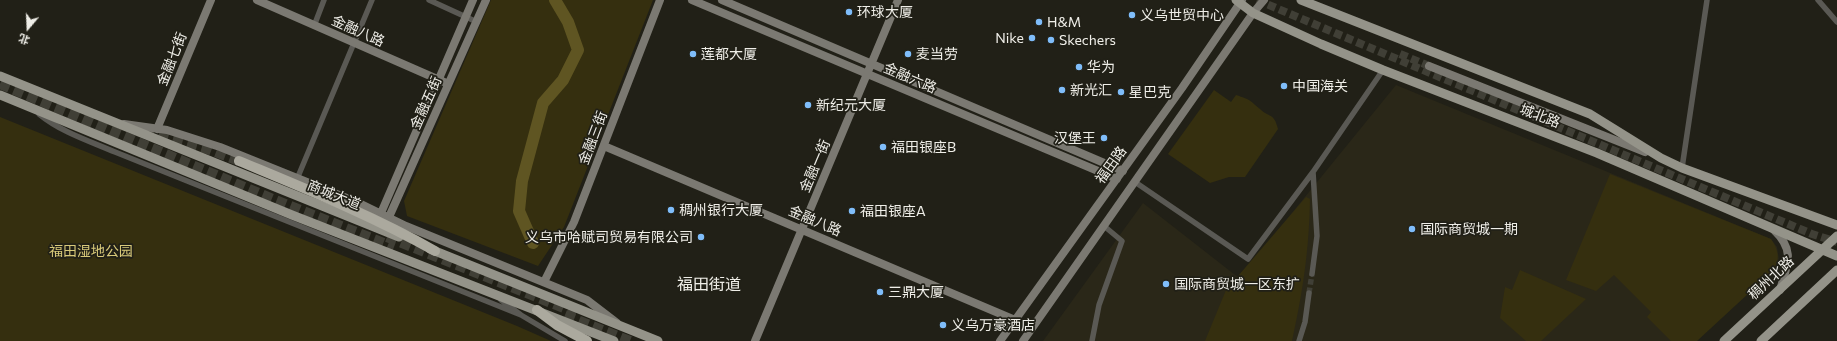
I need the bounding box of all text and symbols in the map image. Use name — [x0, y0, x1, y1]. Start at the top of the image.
place label: 环球大厦 — [857, 4, 913, 20]
marker: 环球大厦 — [844, 7, 854, 17]
place label: 义乌世贸中心 — [1140, 7, 1224, 23]
north arrow — [8, 8, 48, 48]
marker: 义乌世贸中心 — [1127, 10, 1137, 20]
street label: 金融八路 — [329, 12, 387, 50]
place label: H&M — [1047, 14, 1081, 30]
marker: H&M — [1034, 17, 1044, 27]
street label: 金融七街 — [154, 30, 190, 88]
place label: Nike — [995, 30, 1024, 46]
text: 北 — [17, 32, 31, 48]
place label: Skechers — [1059, 32, 1116, 48]
marker: Nike — [1027, 33, 1037, 43]
marker: Skechers — [1046, 35, 1056, 45]
place label: 莲都大厦 — [701, 46, 757, 62]
place label: 麦当劳 — [916, 46, 958, 62]
marker: 莲都大厦 — [688, 49, 698, 59]
marker: 麦当劳 — [903, 49, 913, 59]
street label: 金融六路 — [881, 59, 939, 97]
place label: 华为 — [1087, 59, 1115, 75]
marker: 华为 — [1074, 62, 1084, 72]
street label: 金融五街 — [407, 74, 445, 132]
place label: 中国海关 — [1292, 78, 1348, 94]
marker: 中国海关 — [1279, 81, 1289, 91]
place label: 新光汇 — [1070, 82, 1112, 98]
place label: 星巴克 — [1129, 84, 1171, 100]
marker: 新光汇 — [1057, 85, 1067, 95]
marker: 星巴克 — [1116, 87, 1126, 97]
place label: 新纪元大厦 — [816, 97, 886, 113]
marker: 新纪元大厦 — [803, 100, 813, 110]
street label: 城北路 — [1517, 101, 1563, 131]
street label: 金融三街 — [575, 109, 611, 167]
place label: 汉堡王 — [1054, 130, 1096, 146]
marker: 汉堡王 — [1099, 133, 1109, 143]
street label: 金融一街 — [796, 137, 834, 195]
place label: 福田银座B — [891, 139, 956, 155]
marker: 福田银座B — [878, 142, 888, 152]
street label: 福田路 — [1092, 143, 1130, 187]
street label: 商城大道 — [305, 177, 363, 213]
place label: 稠州银行大厦 — [679, 202, 763, 218]
street label: 金融八路 — [786, 202, 844, 240]
place label: 福田银座A — [860, 203, 926, 219]
marker: 稠州银行大厦 — [666, 205, 676, 215]
marker: 福田银座A — [847, 206, 857, 216]
place label: 国际商贸城一期 — [1420, 221, 1518, 237]
marker: 国际商贸城一期 — [1407, 224, 1417, 234]
place label: 义乌市哈赋司贸易有限公司 — [525, 229, 693, 245]
marker: 义乌市哈赋司贸易有限公司 — [696, 232, 706, 242]
park label: 福田湿地公园 — [49, 243, 133, 259]
street label: 稠州北路 — [1745, 253, 1797, 303]
district label: 福田街道 — [677, 275, 741, 295]
place label: 国际商贸城一区东扩 — [1174, 276, 1300, 292]
marker: 国际商贸城一区东扩 — [1161, 279, 1171, 289]
place label: 三鼎大厦 — [888, 284, 944, 300]
marker: 三鼎大厦 — [875, 287, 885, 297]
place label: 义乌万豪酒店 — [951, 317, 1035, 333]
marker: 义乌万豪酒店 — [938, 320, 948, 330]

